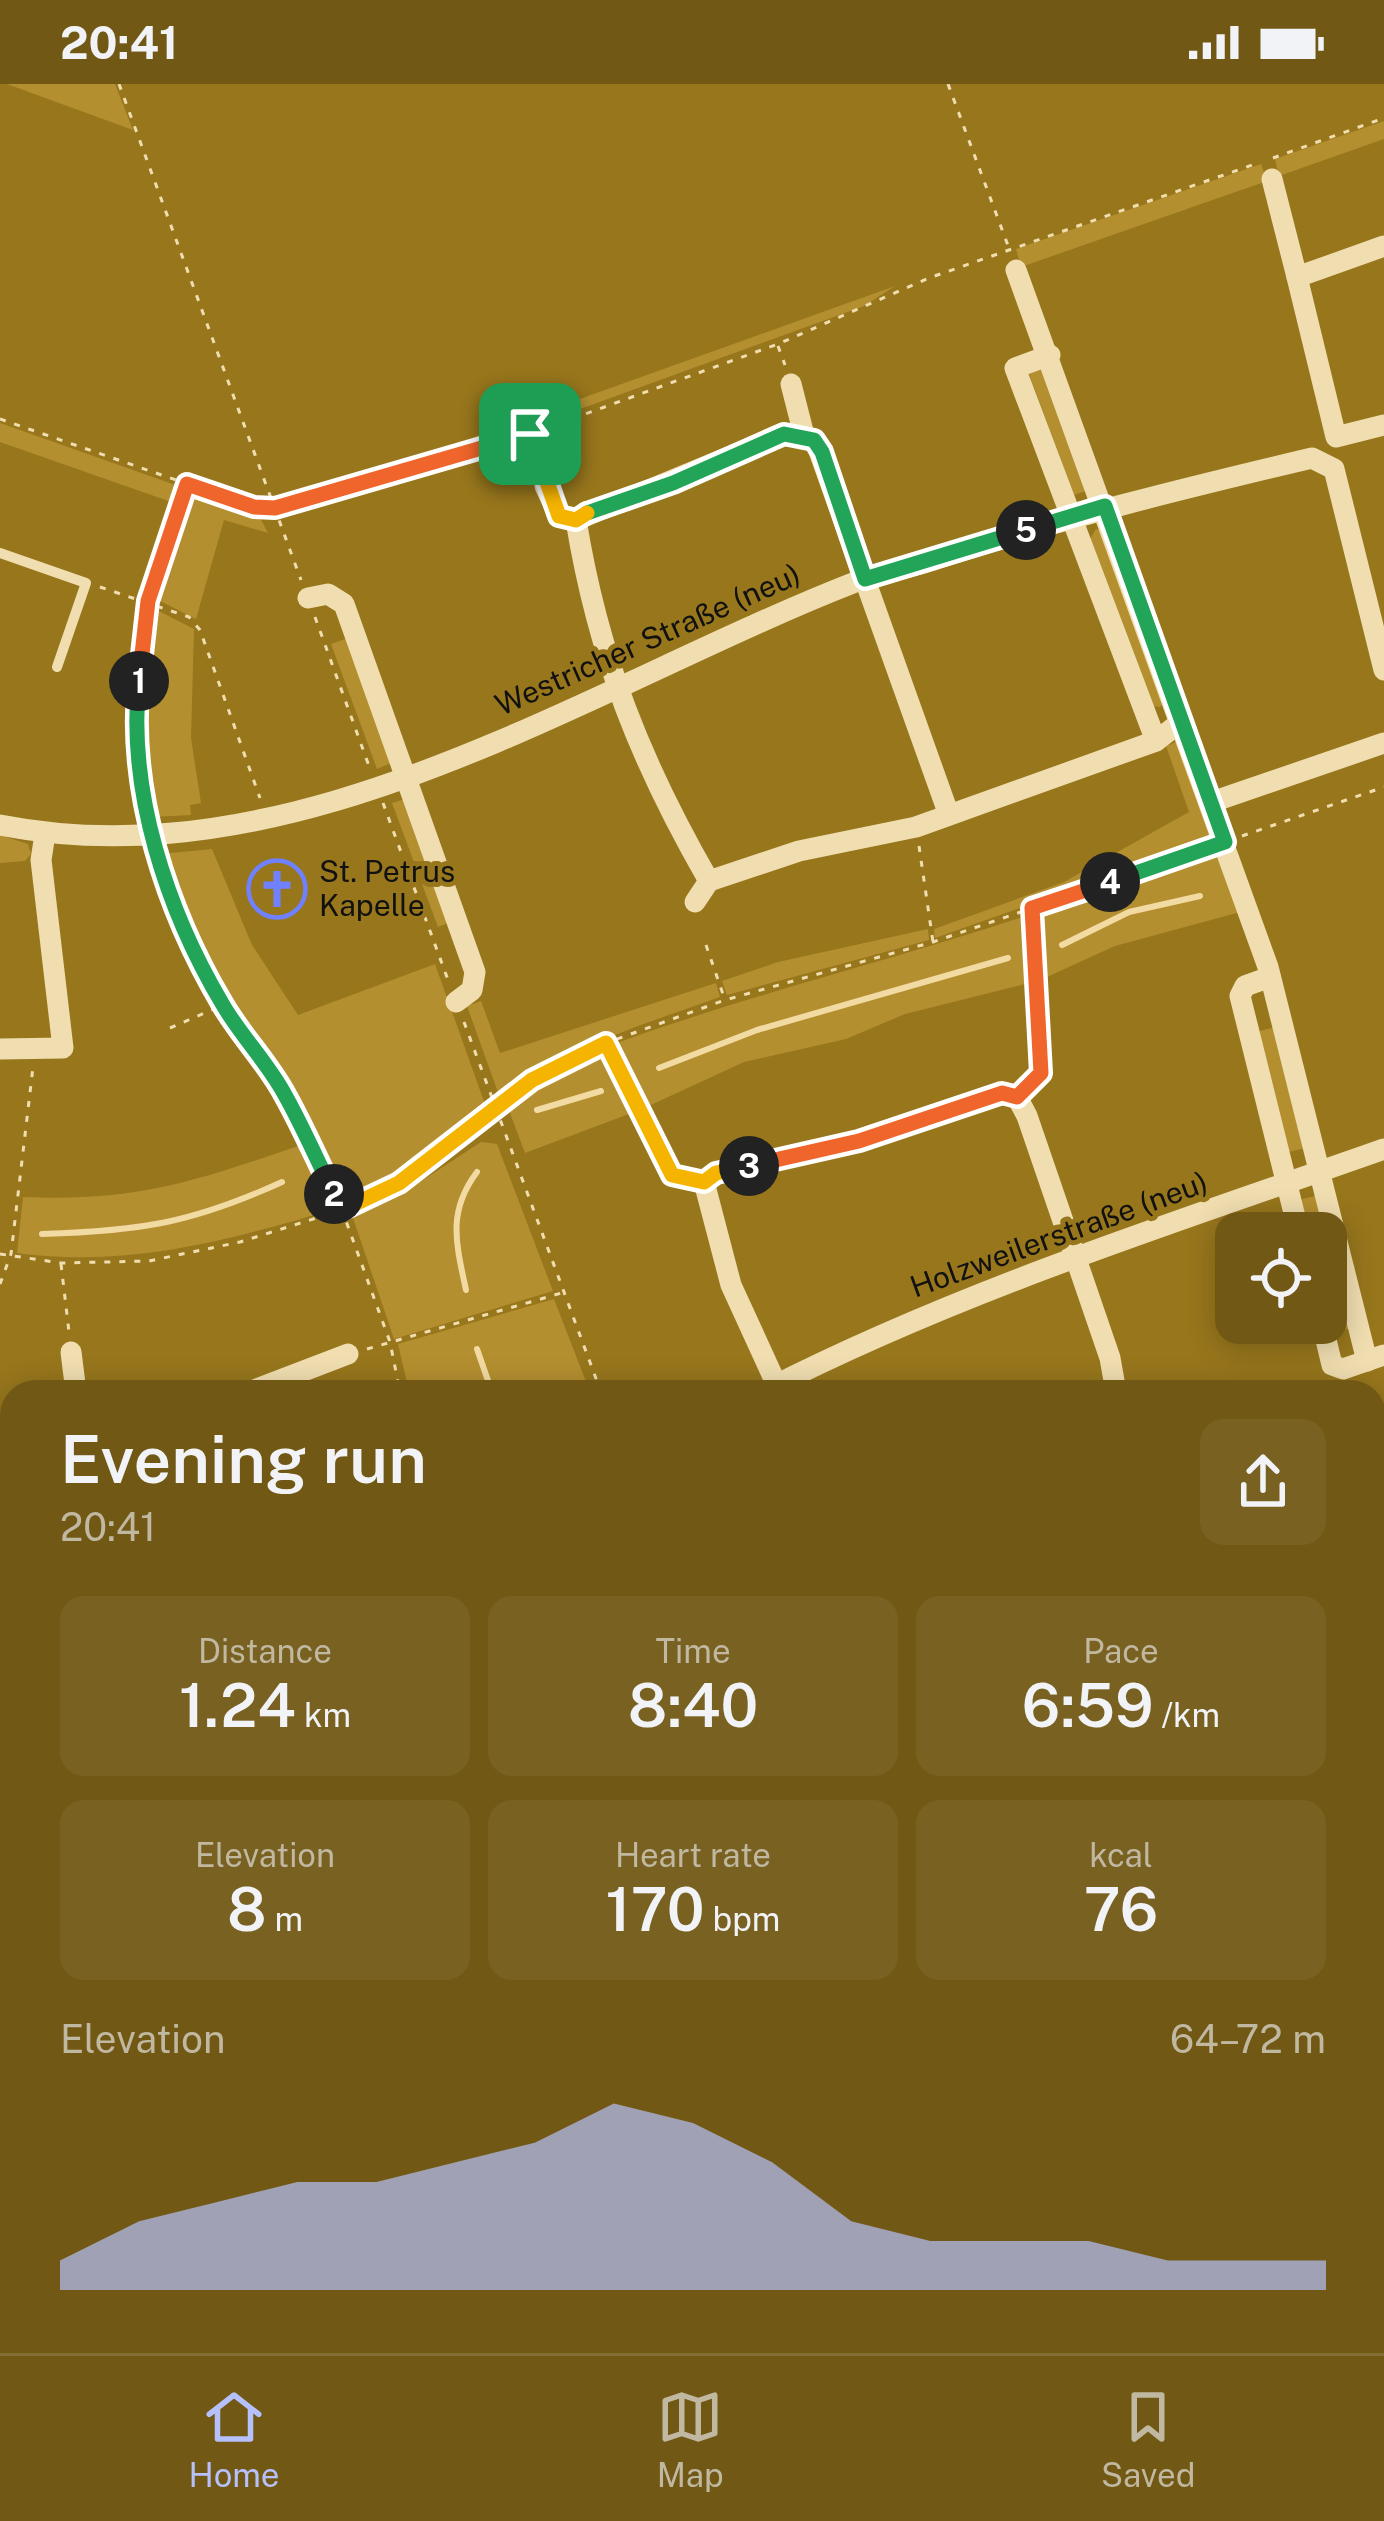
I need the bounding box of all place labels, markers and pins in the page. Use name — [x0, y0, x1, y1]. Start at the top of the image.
pin — [479, 383, 581, 485]
pin: 5 — [996, 500, 1056, 560]
pin: 1 — [109, 651, 169, 711]
pin: 4 — [1080, 852, 1140, 912]
place label: St. Petrus Kapelle — [319, 853, 455, 923]
church icon: St. Petrus Kapelle — [246, 858, 308, 920]
pin: 3 — [719, 1136, 779, 1196]
pin: 2 — [304, 1164, 364, 1224]

